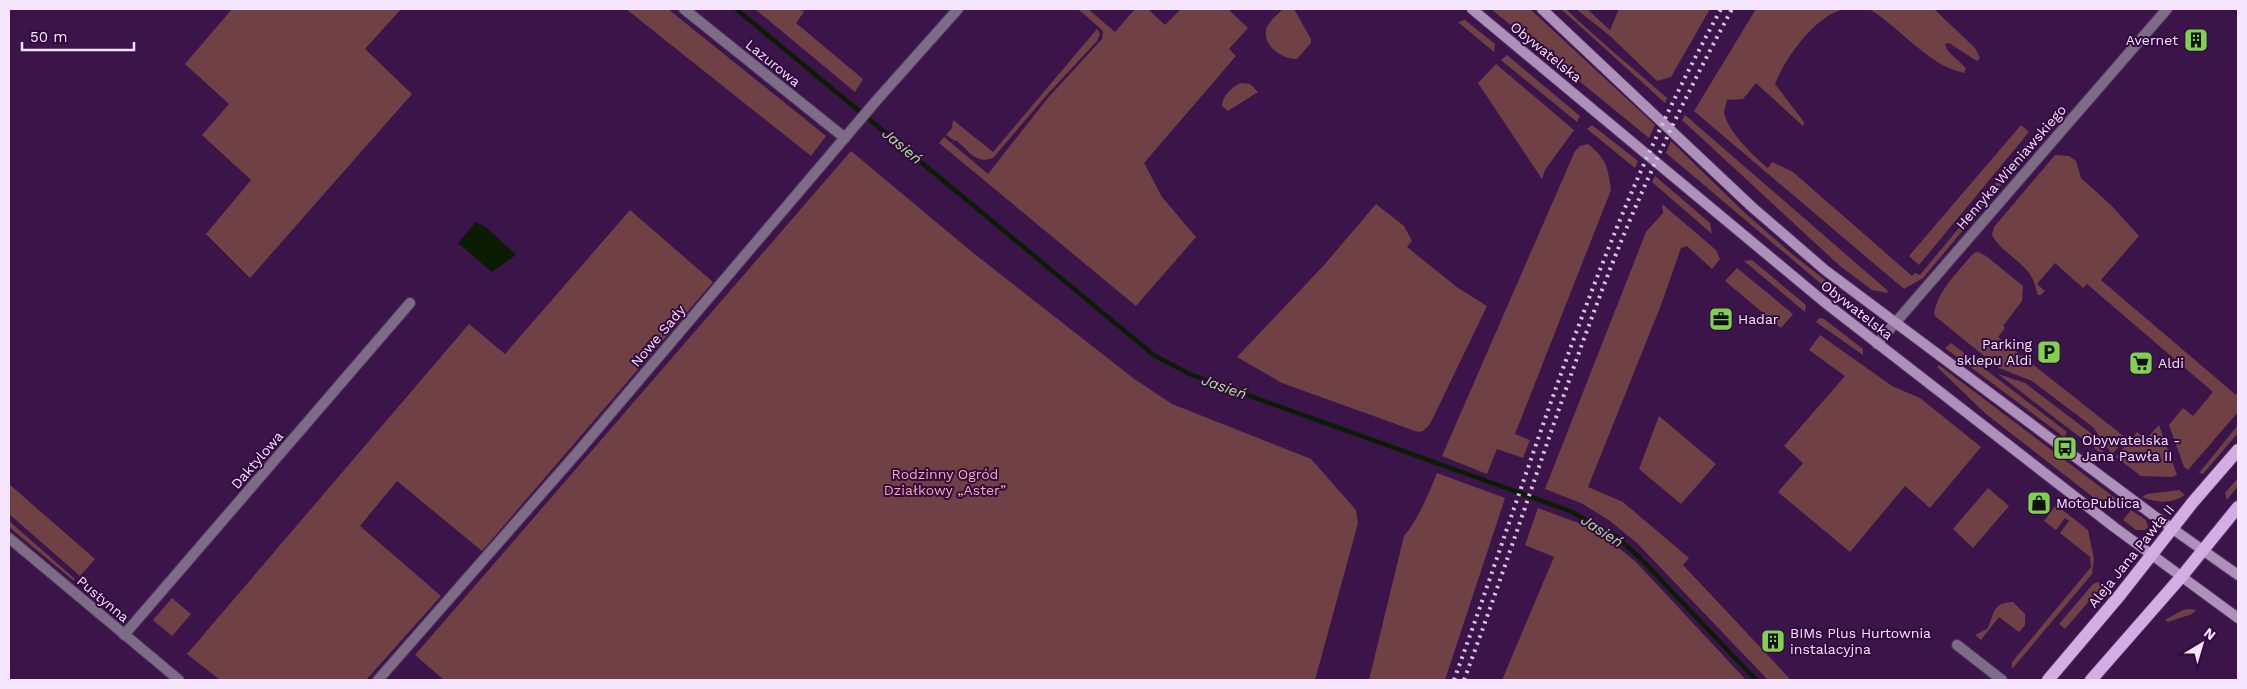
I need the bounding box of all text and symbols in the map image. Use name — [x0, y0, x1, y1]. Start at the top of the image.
street label: Obywatelska — [1507, 18, 1585, 86]
scale bar — [22, 20, 135, 52]
building icon: Avernet — [2183, 27, 2209, 53]
text: 50 m — [30, 28, 67, 46]
place label: Avernet — [2126, 32, 2178, 48]
street label: Lazurowa — [742, 36, 804, 90]
street label: Henryka Wieniawskiego — [1953, 102, 2069, 232]
water label: Jasień — [878, 124, 926, 168]
street label: Obywatelska — [1818, 277, 1896, 343]
street label: Nowe Sady — [628, 301, 689, 370]
office icon: Hadar — [1708, 306, 1734, 332]
place label: Hadar — [1738, 311, 1779, 327]
place label: Parking sklepu Aldi — [1957, 336, 2033, 368]
parking icon: Parking sklepu Aldi — [2036, 339, 2062, 365]
supermarket icon: Aldi — [2128, 350, 2154, 376]
place label: Aldi — [2158, 355, 2184, 371]
water label: Jasień — [1199, 371, 1249, 403]
street label: Daktylowa — [228, 428, 286, 492]
place label: Obywatelska - Jana Pawła II — [2082, 432, 2180, 464]
bus stop icon: Obywatelska - Jana Pawła II — [2052, 435, 2078, 461]
park label: Rodzinny Ogród Działkowy „Aster” — [884, 466, 1006, 498]
shop icon: MotoPublica — [2026, 490, 2052, 516]
place label: MotoPublica — [2056, 495, 2140, 511]
street label: Aleja Jana Pawła II — [2085, 501, 2177, 611]
water label: Jasień — [1578, 511, 1626, 551]
street label: Pustynna — [74, 573, 132, 625]
north arrow — [2177, 619, 2227, 669]
text: N — [2201, 624, 2219, 643]
place label: BIMs Plus Hurtownia instalacyjna — [1790, 625, 1931, 657]
building icon: BIMs Plus Hurtownia instalacyjna — [1760, 628, 1786, 654]

